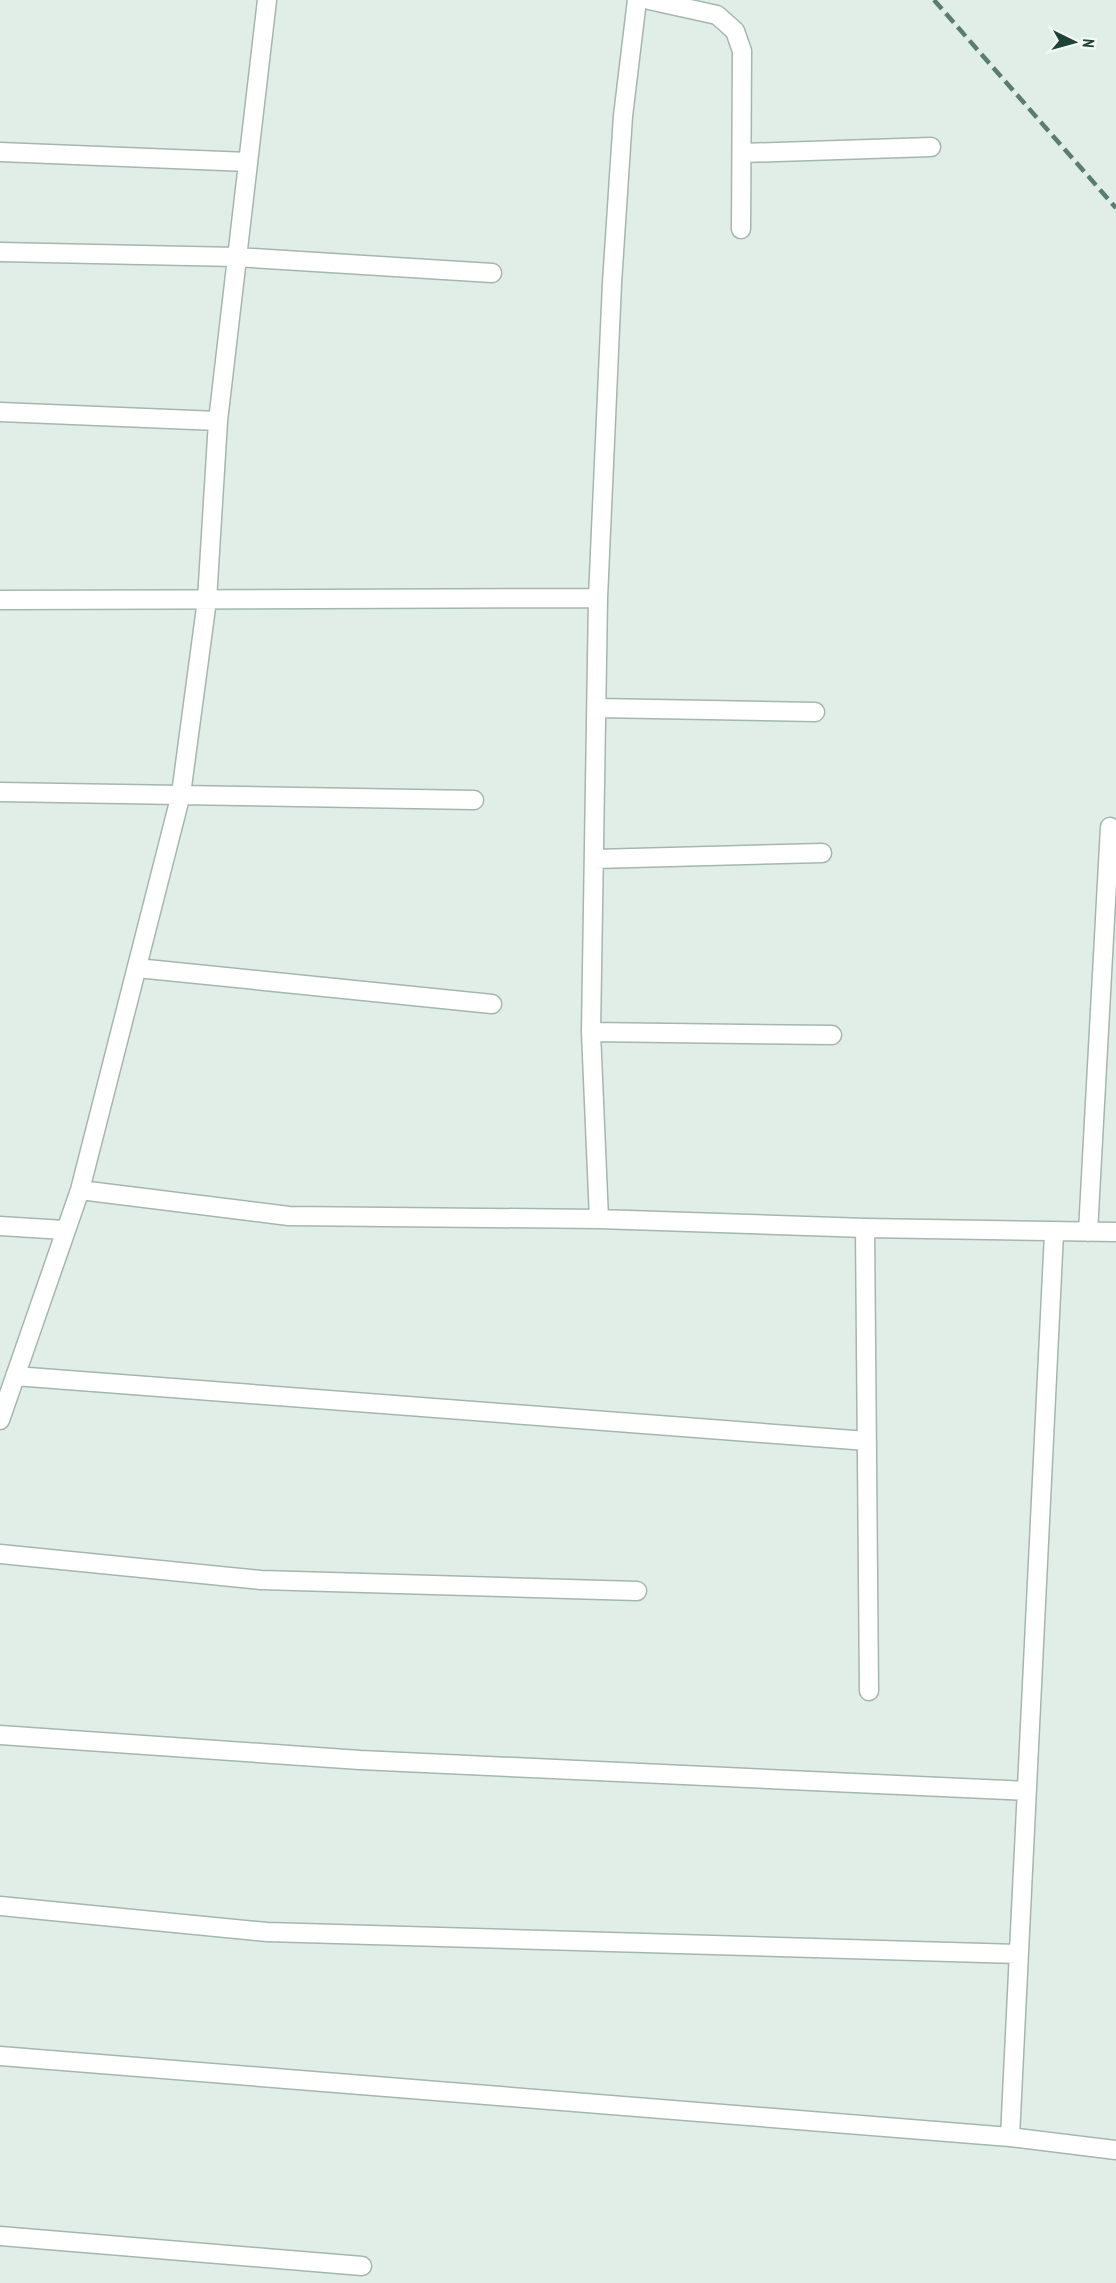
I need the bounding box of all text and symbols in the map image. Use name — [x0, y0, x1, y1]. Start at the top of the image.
north arrow — [1044, 12, 1104, 72]
text: N — [1079, 38, 1099, 48]

